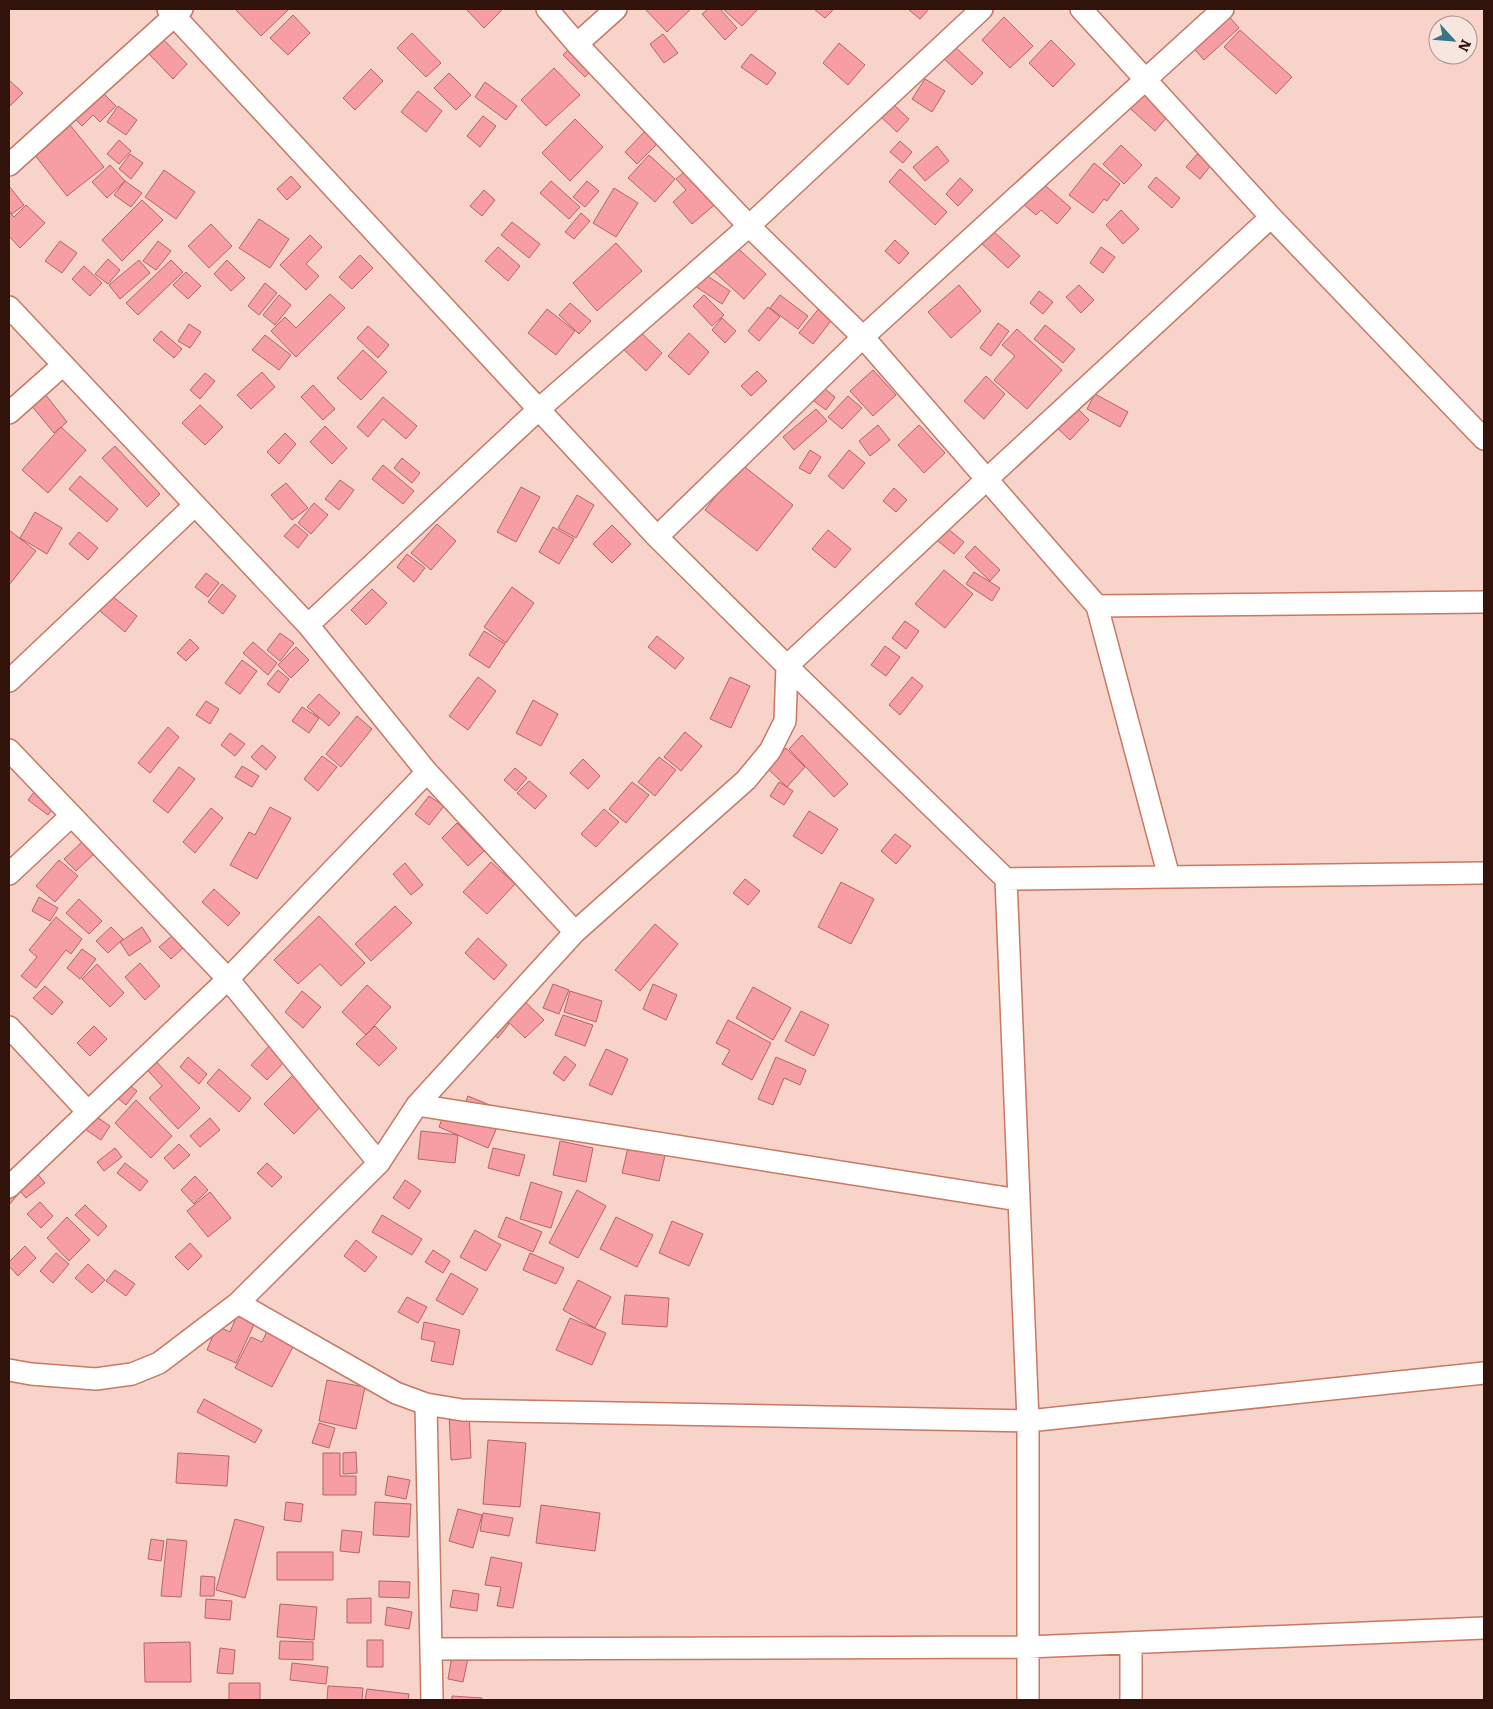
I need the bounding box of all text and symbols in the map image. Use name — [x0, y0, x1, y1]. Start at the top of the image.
north arrow — [1428, 15, 1478, 65]
text: N — [1454, 36, 1477, 56]

